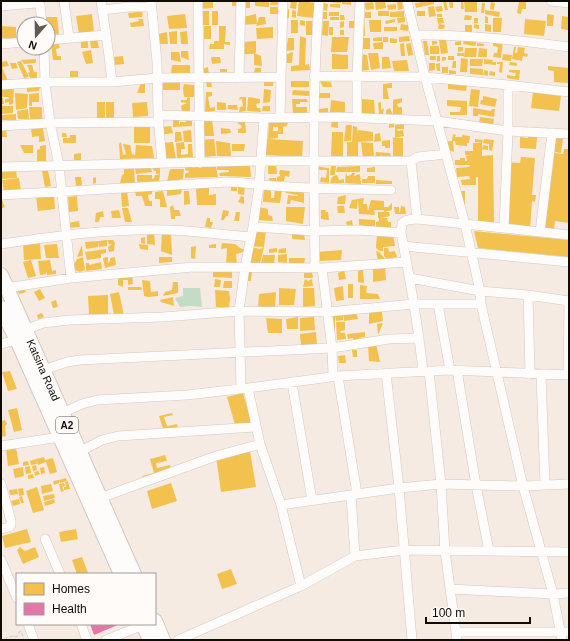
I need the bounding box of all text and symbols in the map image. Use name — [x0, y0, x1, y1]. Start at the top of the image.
north arrow — [16, 16, 56, 56]
text: N — [27, 38, 38, 52]
street label: Katsina Road — [24, 337, 62, 403]
road number: A2 — [56, 417, 78, 433]
legend — [16, 573, 156, 625]
text: Homes — [52, 582, 90, 596]
scale bar — [426, 599, 530, 625]
text: Health — [52, 602, 87, 616]
text: 100 m — [432, 606, 465, 620]

